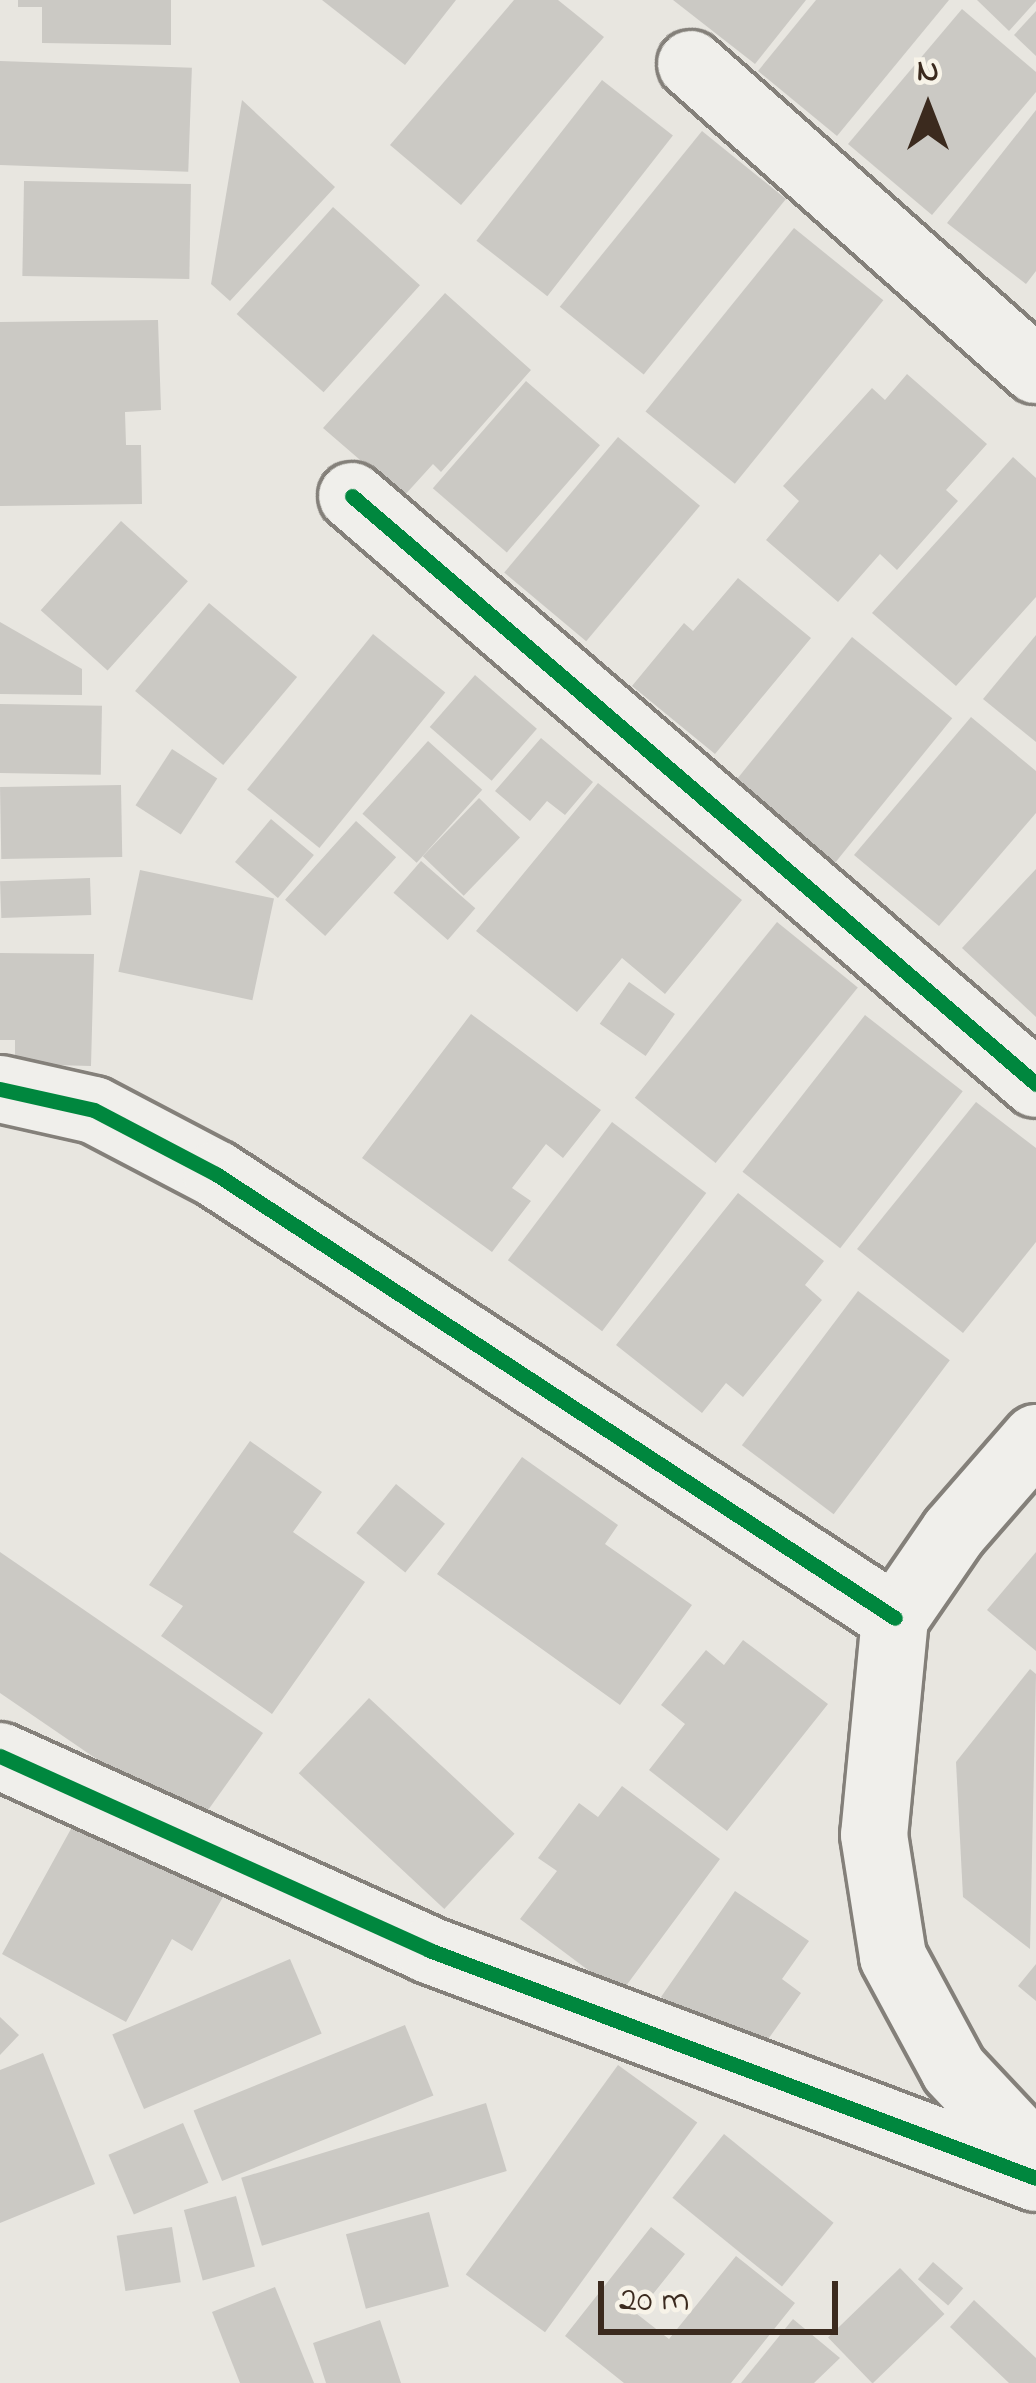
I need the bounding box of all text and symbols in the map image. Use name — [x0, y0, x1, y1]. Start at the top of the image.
north arrow — [868, 48, 988, 168]
text: N — [917, 48, 939, 96]
scale bar — [604, 2257, 844, 2331]
text: 20 m — [619, 2275, 689, 2328]

